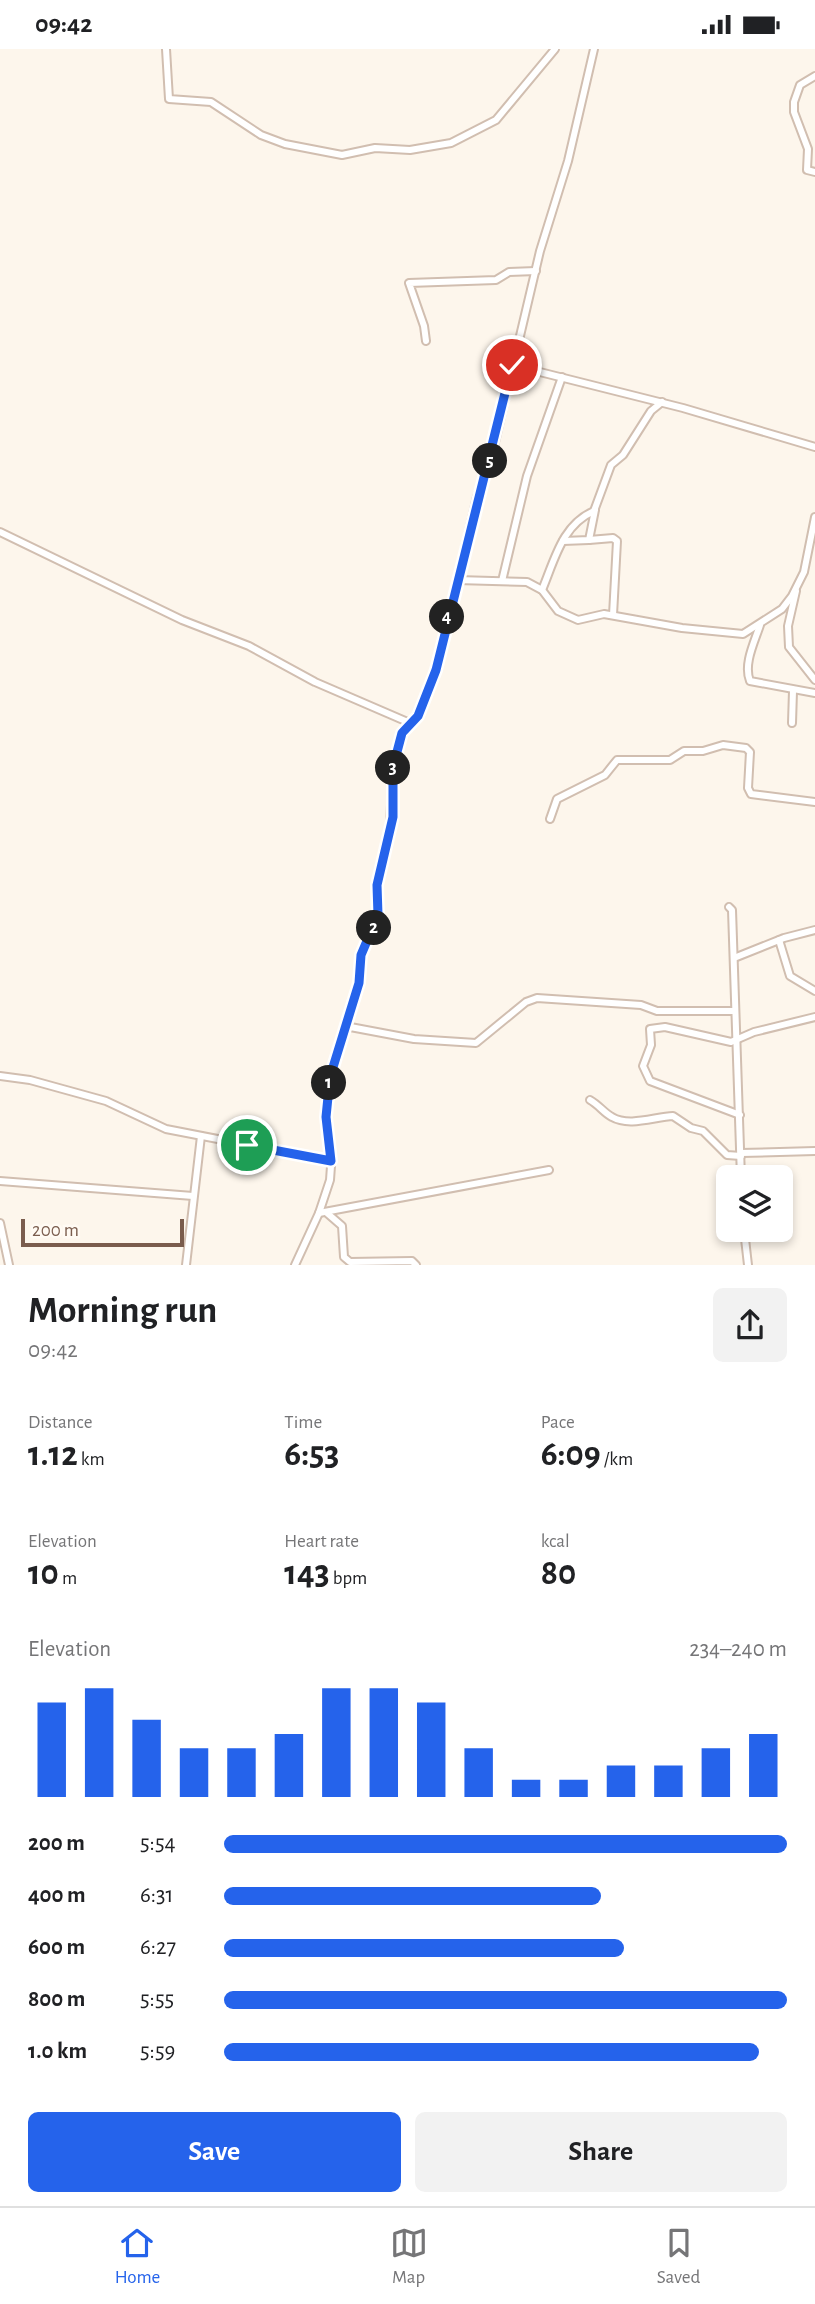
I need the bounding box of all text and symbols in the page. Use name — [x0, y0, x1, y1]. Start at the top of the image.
text: 09:42 — [35, 11, 92, 37]
pin — [482, 335, 542, 395]
icon: check — [493, 346, 531, 384]
pin: 5 — [472, 443, 508, 479]
text: 5 — [485, 451, 494, 470]
pin: 4 — [430, 599, 464, 635]
text: 4 — [442, 607, 451, 626]
pin: 3 — [376, 751, 410, 785]
text: 3 — [388, 758, 397, 777]
pin: 2 — [356, 911, 392, 945]
text: 2 — [369, 918, 378, 937]
pin: 1 — [312, 1065, 346, 1101]
text: 1 — [325, 1073, 332, 1092]
pin — [217, 1115, 277, 1175]
icon: arrive — [228, 1126, 266, 1164]
map controls — [716, 1165, 793, 1242]
button: layers — [716, 1165, 793, 1242]
scale bar — [21, 1216, 184, 1247]
text: 200 m — [32, 1221, 79, 1240]
button: share — [713, 1288, 787, 1362]
text: Morning run — [28, 1292, 217, 1330]
text: 09:42 — [28, 1339, 78, 1362]
text: Distance — [28, 1413, 92, 1432]
text: Time — [284, 1413, 322, 1432]
text: Pace — [541, 1413, 575, 1432]
text: 1.12 — [28, 1437, 78, 1472]
text: 6:53 — [284, 1437, 339, 1472]
text: 6:09 — [541, 1437, 601, 1472]
text: km — [78, 1450, 105, 1469]
text: /km — [601, 1450, 633, 1469]
text: Elevation — [28, 1532, 97, 1551]
text: Heart rate — [284, 1532, 359, 1551]
text: kcal — [541, 1532, 570, 1551]
text: 10 — [28, 1556, 59, 1591]
text: 143 — [284, 1556, 330, 1591]
text: 80 — [541, 1556, 576, 1591]
text: m — [59, 1569, 77, 1588]
text: bpm — [330, 1569, 367, 1588]
text: Elevation — [28, 1638, 111, 1661]
text: 234–240 m — [689, 1638, 787, 1661]
text: 200 m — [28, 1832, 85, 1855]
text: 5:54 — [140, 1832, 176, 1855]
text: 400 m — [28, 1884, 86, 1907]
text: 6:31 — [140, 1884, 173, 1907]
text: 600 m — [28, 1936, 85, 1959]
text: 6:27 — [140, 1936, 176, 1959]
text: 800 m — [28, 1988, 85, 2011]
text: 5:55 — [140, 1988, 174, 2011]
text: 1.0 km — [28, 2040, 87, 2063]
text: 5:59 — [140, 2040, 175, 2063]
button: Save — [28, 2112, 401, 2192]
button: Share — [415, 2112, 787, 2192]
tab: Home — [115, 2224, 160, 2289]
tab: Map — [390, 2224, 428, 2289]
tab: Saved — [657, 2224, 700, 2289]

